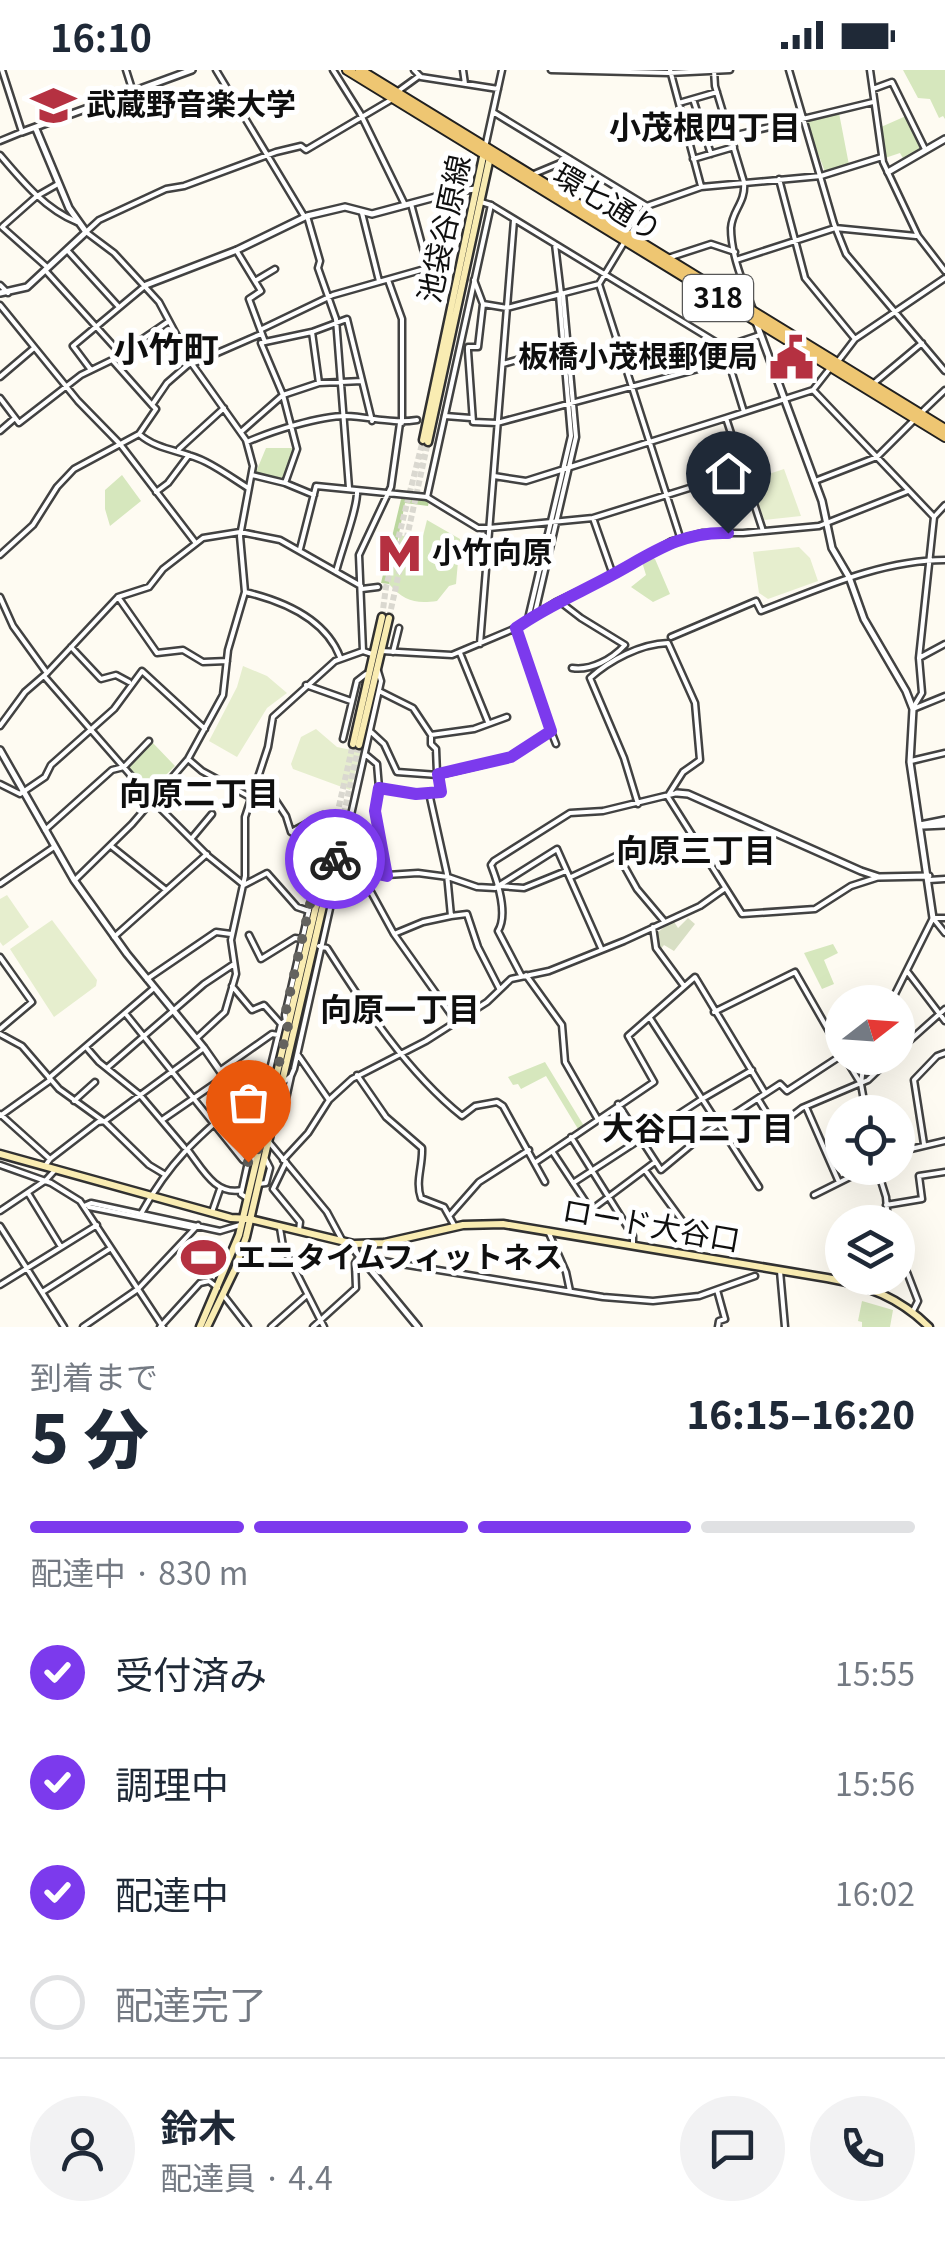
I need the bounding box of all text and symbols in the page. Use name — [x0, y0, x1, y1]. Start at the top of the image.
text: 16:10 — [50, 8, 152, 63]
place label: 武蔵野音楽大学 — [86, 80, 296, 124]
school or university icon: 武蔵野音楽大学 — [29, 81, 77, 129]
district label: 小茂根四丁目 — [609, 102, 801, 148]
street label: 池袋谷原線 — [405, 150, 479, 306]
street label: 環七通り — [546, 151, 671, 250]
road number: 318 — [683, 275, 753, 321]
district label: 小竹町 — [113, 321, 219, 372]
place label: 板橋小茂根郵便局 — [518, 332, 758, 376]
public building icon: 板橋小茂根郵便局 — [767, 333, 815, 381]
pin — [686, 431, 771, 534]
icon: home — [701, 446, 756, 501]
place label: 小竹向原 — [432, 528, 552, 572]
metro station icon: 小竹向原 — [375, 529, 423, 577]
district label: 向原二丁目 — [119, 768, 279, 814]
courier — [285, 809, 385, 909]
district label: 向原三丁目 — [616, 825, 776, 871]
icon: bike — [308, 832, 363, 887]
district label: 向原一丁目 — [320, 984, 480, 1030]
north arrow — [825, 985, 915, 1075]
map controls — [825, 985, 915, 1295]
pin — [206, 1060, 291, 1163]
icon: bag — [221, 1075, 276, 1130]
button: locate — [825, 1095, 915, 1185]
district label: 大谷口二丁目 — [602, 1103, 794, 1149]
street label: ロード大谷口 — [559, 1186, 744, 1260]
button: layers — [825, 1205, 915, 1295]
place label: エニタイムフィットネス — [236, 1233, 563, 1277]
sports icon: エニタイムフィットネス — [179, 1234, 227, 1282]
text: 到着まで — [30, 1352, 158, 1398]
text: 16:15–16:20 — [686, 1385, 915, 1440]
text: 5 分 — [30, 1388, 149, 1482]
text: 配達中 · 830 m — [30, 1548, 248, 1594]
icon: check — [30, 1645, 85, 1700]
text: 受付済み — [115, 1645, 267, 1700]
text: 15:55 — [835, 1649, 915, 1695]
icon: check — [30, 1755, 85, 1810]
text: 調理中 — [115, 1755, 229, 1810]
text: 15:56 — [835, 1759, 915, 1805]
icon: check — [30, 1865, 85, 1920]
text: 配達中 — [115, 1865, 229, 1920]
text: 16:02 — [835, 1869, 915, 1915]
text: 配達完了 — [115, 1975, 267, 2030]
button: person — [30, 2096, 135, 2201]
button: chat — [680, 2096, 785, 2201]
button: phone — [810, 2096, 915, 2201]
text: 鈴木 — [160, 2098, 236, 2153]
text: 配達員 · 4.4 — [160, 2153, 333, 2199]

